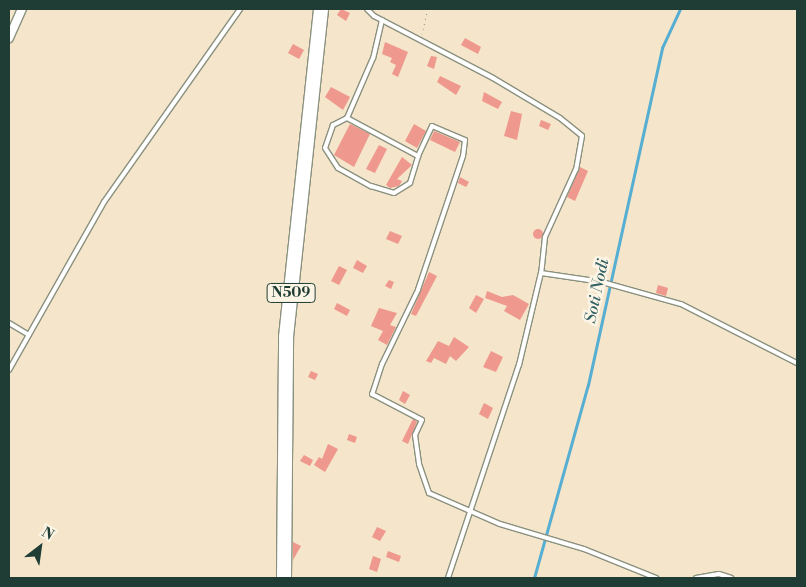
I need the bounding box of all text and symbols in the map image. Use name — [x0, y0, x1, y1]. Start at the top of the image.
water label: Soti Nodi — [581, 257, 613, 325]
road number: N509 — [266, 282, 316, 304]
north arrow — [15, 522, 65, 572]
text: N — [38, 523, 57, 545]

